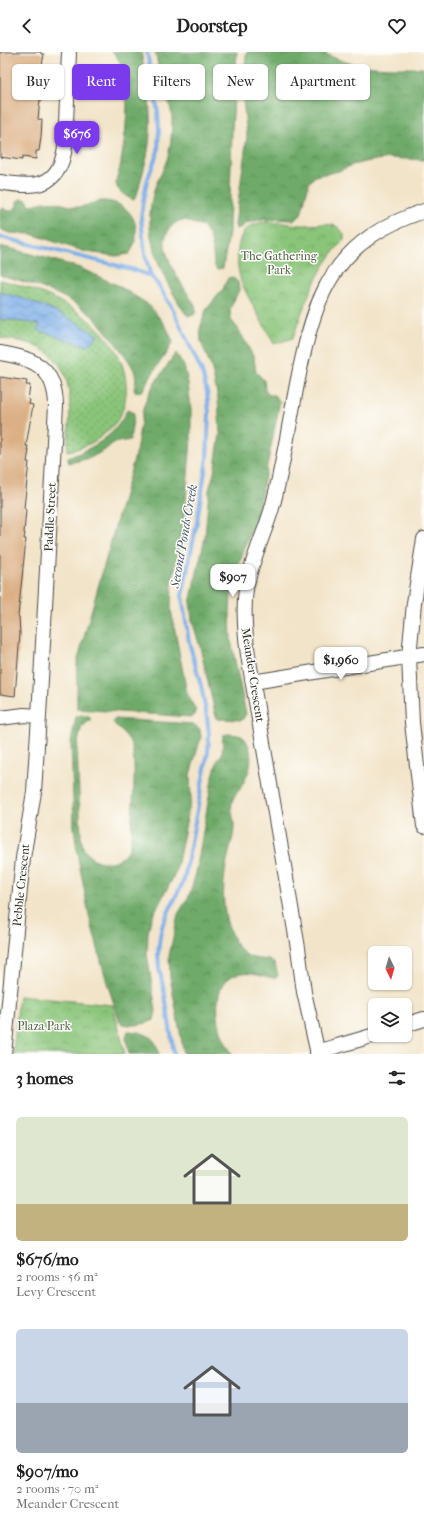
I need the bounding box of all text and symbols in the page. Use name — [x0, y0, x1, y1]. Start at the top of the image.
icon: back — [16, 15, 38, 37]
icon: heart — [386, 15, 408, 37]
text: Doorstep — [176, 16, 248, 37]
chip: Buy — [12, 64, 64, 100]
chip: Rent — [72, 64, 130, 100]
chip: Filters — [138, 64, 205, 100]
chip: New — [213, 64, 268, 100]
chip: Apartment — [276, 64, 370, 100]
pin: $676 — [53, 121, 101, 155]
text: $676 — [63, 126, 91, 141]
park label: The Gathering Park — [241, 249, 318, 277]
street label: Paddle Street — [41, 481, 59, 552]
water label: Second Ponds Creek — [167, 483, 200, 590]
pin: $907 — [209, 564, 257, 598]
text: $907 — [219, 569, 247, 584]
street label: Meander Crescent — [239, 627, 267, 724]
pin: $1,960 — [308, 647, 374, 681]
text: $1,960 — [323, 652, 359, 667]
street label: Pebble Crescent — [10, 842, 32, 927]
north arrow — [368, 946, 412, 990]
map controls — [368, 946, 412, 1042]
button: layers — [368, 998, 412, 1042]
park label: Plaza Park — [17, 1019, 72, 1033]
icon: filters — [386, 1067, 408, 1089]
text: 3 homes — [16, 1068, 73, 1088]
icon: home — [176, 1143, 248, 1215]
text: $676/mo — [16, 1249, 79, 1269]
text: 2 rooms · 56 m² — [16, 1269, 98, 1284]
text: Levy Crescent — [16, 1284, 96, 1299]
icon: home — [176, 1355, 248, 1427]
text: $907/mo — [16, 1461, 79, 1481]
text: 2 rooms · 70 m² — [16, 1481, 99, 1496]
text: Meander Crescent — [16, 1496, 119, 1511]

